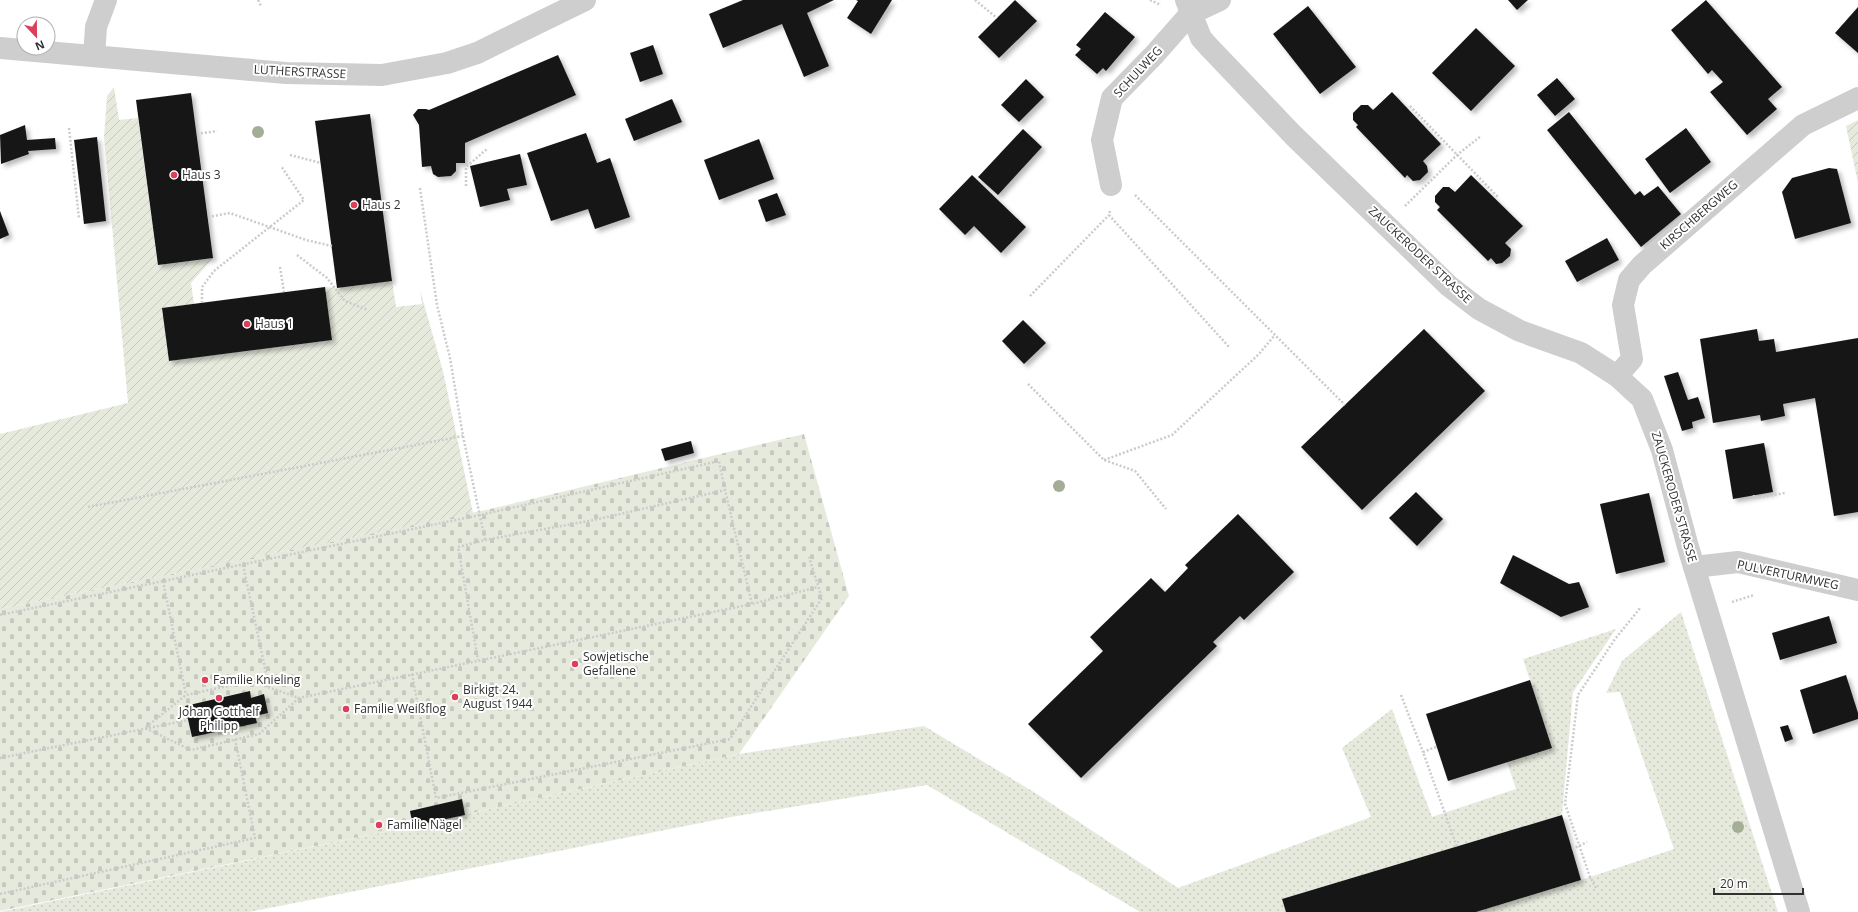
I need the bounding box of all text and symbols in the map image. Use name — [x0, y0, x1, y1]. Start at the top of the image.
north arrow — [16, 16, 56, 56]
text: N — [33, 37, 47, 54]
street label: SCHULWEG — [1109, 42, 1166, 101]
street label: LUTHERSTRASSE — [253, 61, 347, 82]
place label: Haus 3 — [182, 166, 221, 183]
marker: Haus 3 — [169, 170, 179, 180]
street label: KIRSCHBERGWEG — [1656, 176, 1741, 253]
place label: Haus 2 — [362, 196, 401, 213]
marker: Haus 2 — [349, 200, 359, 210]
street label: ZAUCKERODER STRASSE — [1365, 202, 1476, 307]
place label: Haus 1 — [255, 315, 294, 332]
marker: Haus 1 — [242, 319, 252, 329]
street label: ZAUCKERODER STRASSE — [1648, 429, 1701, 564]
street label: PULVERTURMWEG — [1736, 555, 1840, 594]
place label: Sowjetische Gefallene — [583, 648, 649, 679]
marker: Sowjetische Gefallene — [570, 659, 580, 669]
place label: Familie Knieling — [213, 671, 301, 688]
marker: Familie Knieling — [200, 675, 210, 685]
place label: Birkigt 24. August 1944 — [463, 681, 533, 712]
marker: Birkigt 24. August 1944 — [450, 692, 460, 702]
marker: Johan Gotthelf Philipp — [214, 693, 224, 703]
place label: Familie Weißflog — [354, 700, 447, 717]
place label: Johan Gotthelf Philipp — [178, 703, 260, 734]
marker: Familie Weißflog — [341, 704, 351, 714]
place label: Familie Nägel — [387, 816, 462, 833]
marker: Familie Nägel — [374, 820, 384, 830]
scale bar — [1714, 870, 1803, 896]
text: 20 m — [1720, 875, 1748, 892]

